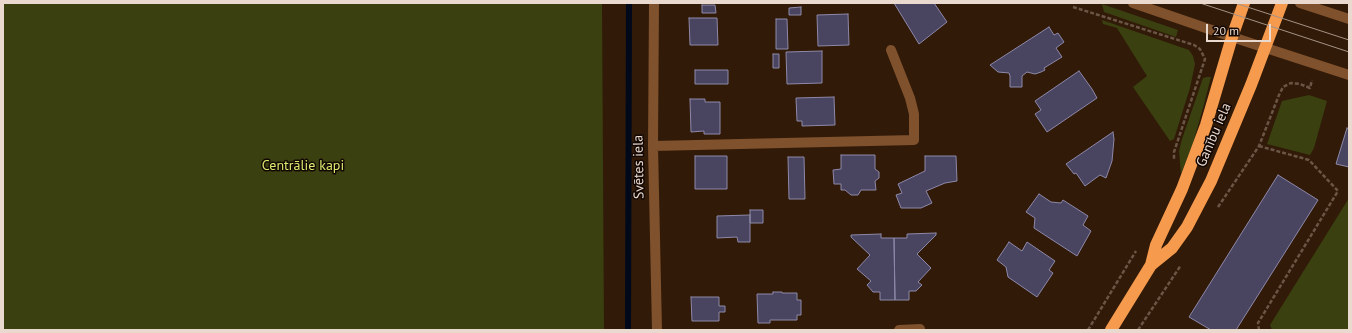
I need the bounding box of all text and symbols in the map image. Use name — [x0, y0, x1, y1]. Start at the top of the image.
scale bar — [1208, 16, 1273, 42]
text: 20 m — [1213, 23, 1239, 38]
street label: Ganību iela — [1193, 101, 1235, 169]
street label: Svētes iela — [630, 135, 648, 199]
park label: Centrālie kapi — [262, 158, 344, 174]

